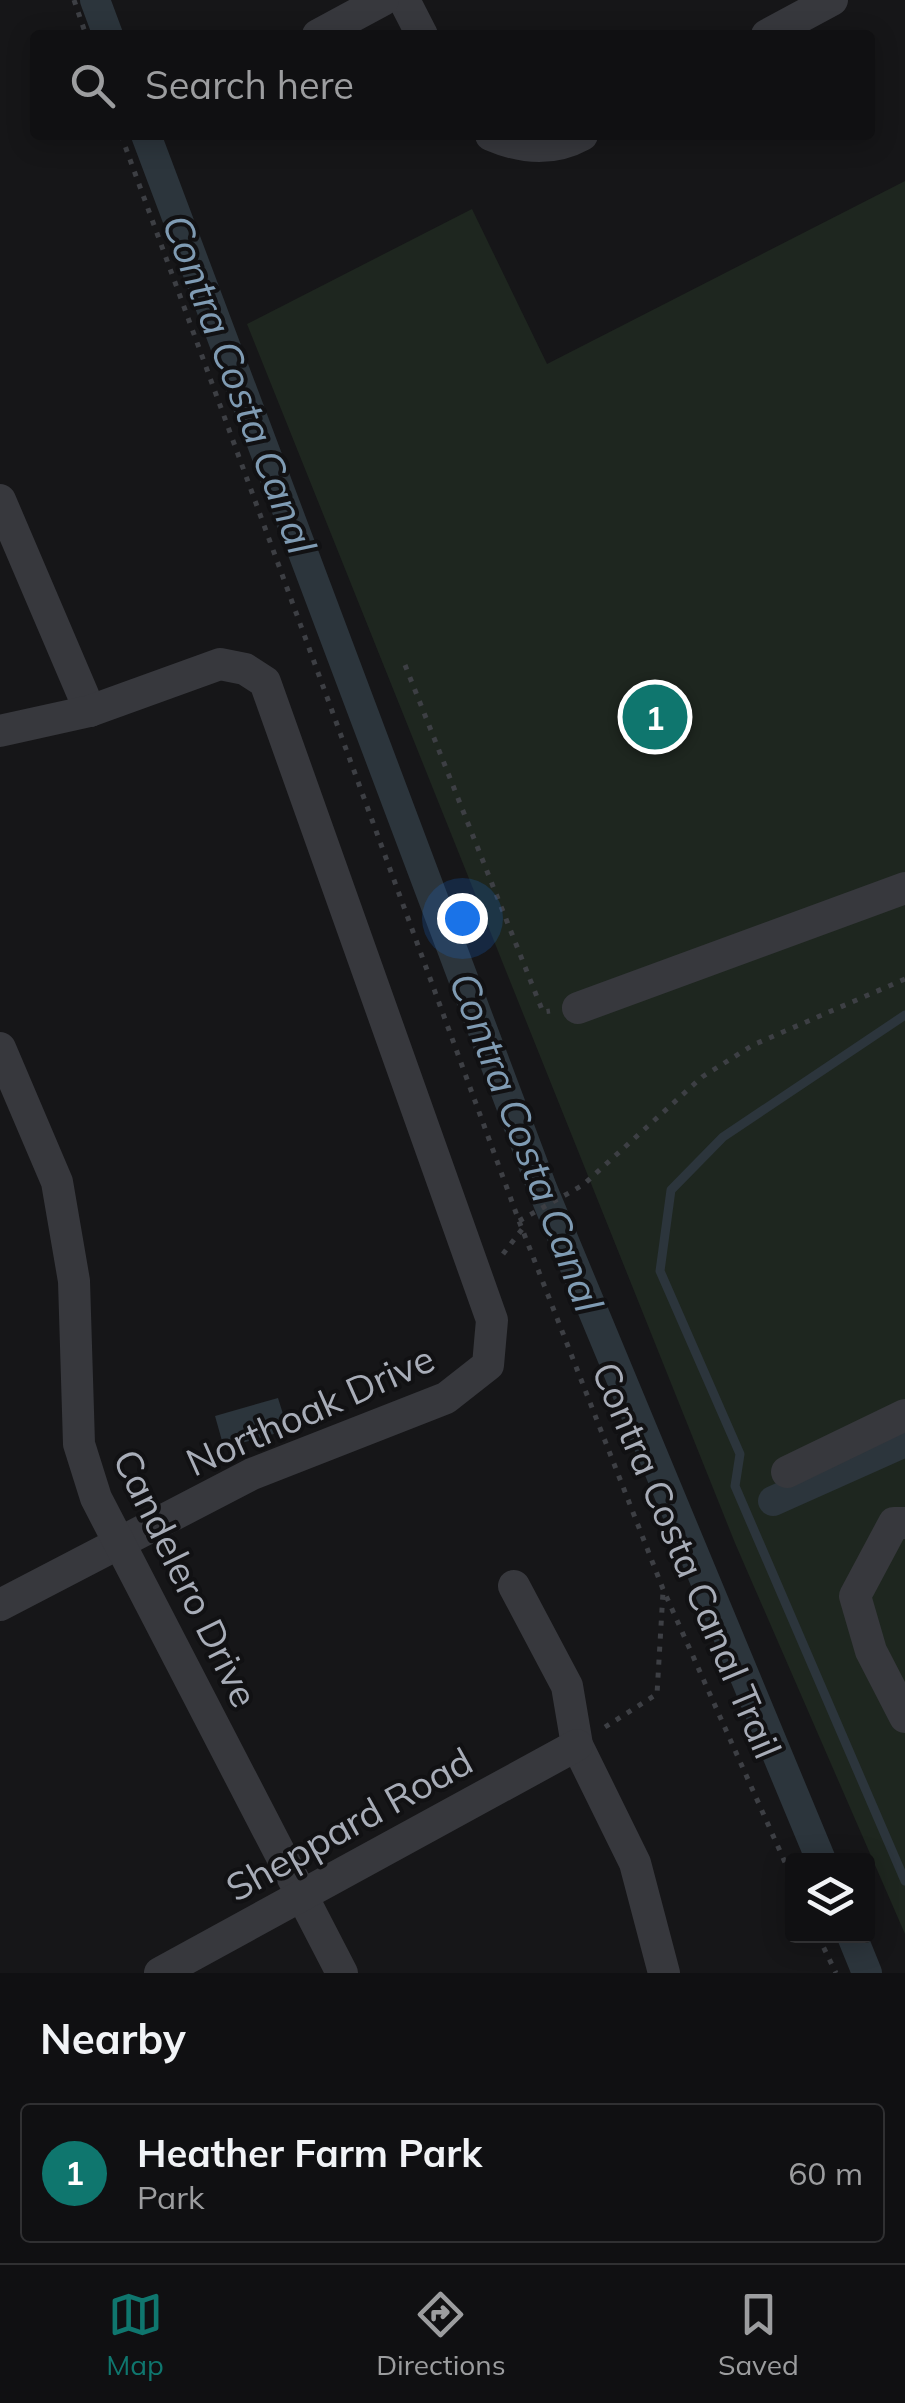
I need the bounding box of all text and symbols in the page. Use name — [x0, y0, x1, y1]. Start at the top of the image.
search box — [30, 30, 875, 140]
icon: search — [65, 58, 120, 113]
text: Search here — [145, 61, 354, 109]
water label: Contra Costa Canal — [152, 207, 328, 561]
pin: 1 — [622, 680, 688, 754]
your location — [437, 893, 488, 944]
water label: Contra Costa Canal — [439, 965, 615, 1319]
street label: Northoak Drive — [179, 1334, 441, 1486]
street label: Contra Costa Canal Trail — [582, 1355, 792, 1765]
street label: Candelero Drive — [103, 1441, 269, 1715]
street label: Sheppard Road — [217, 1736, 481, 1912]
map controls — [785, 1853, 875, 1943]
button: layers — [785, 1853, 875, 1943]
text: Nearby — [40, 2012, 186, 2065]
text: Heather Farm Park — [137, 2129, 482, 2177]
text: 1 — [65, 2153, 84, 2193]
text: 60 m — [788, 2153, 863, 2193]
text: Park — [137, 2177, 204, 2217]
tab: Map — [106, 2287, 164, 2382]
tab: Directions — [376, 2287, 506, 2382]
tab: Saved — [718, 2287, 799, 2382]

